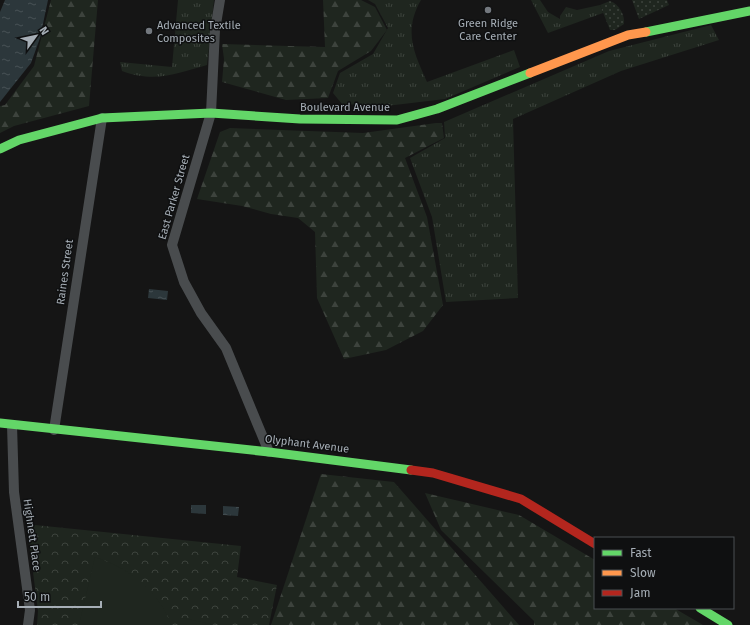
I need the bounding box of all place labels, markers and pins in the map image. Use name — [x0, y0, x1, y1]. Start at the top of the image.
marker: Green Ridge Care Center — [483, 5, 493, 15]
place label: Green Ridge Care Center — [458, 17, 518, 43]
place label: Advanced Textile Composites — [157, 19, 241, 45]
marker: Advanced Textile Composites — [144, 26, 154, 36]

